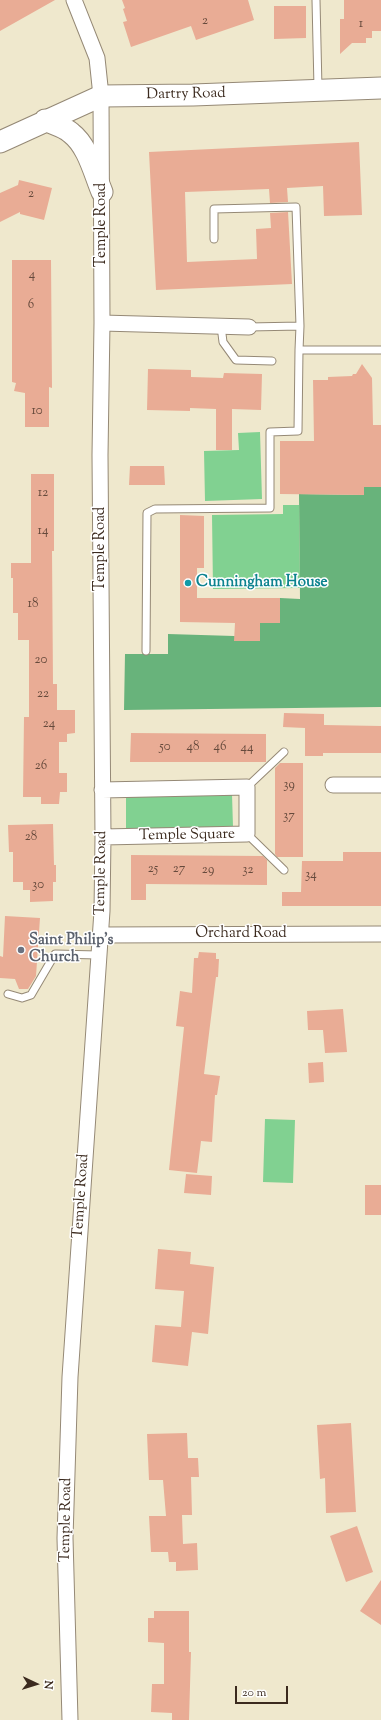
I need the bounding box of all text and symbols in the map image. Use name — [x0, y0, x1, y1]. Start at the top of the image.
house number: 2 — [202, 14, 208, 30]
house number: 1 — [359, 17, 363, 33]
street label: Dartry Road — [146, 85, 226, 105]
street label: Temple Road — [93, 183, 111, 267]
house number: 2 — [28, 187, 34, 203]
house number: 4 — [29, 268, 35, 284]
house number: 6 — [28, 298, 34, 314]
house number: 10 — [31, 404, 43, 420]
house number: 12 — [38, 486, 48, 502]
street label: Temple Road — [92, 507, 110, 591]
house number: 14 — [38, 524, 48, 540]
place label: Cunningham House — [196, 574, 327, 592]
marker: Cunningham House — [183, 578, 193, 588]
house number: 18 — [28, 597, 38, 613]
house number: 20 — [35, 653, 47, 669]
house number: 22 — [37, 687, 49, 703]
house number: 24 — [43, 717, 55, 733]
house number: 50 — [159, 740, 171, 756]
house number: 48 — [186, 740, 200, 756]
house number: 46 — [214, 740, 226, 756]
house number: 44 — [240, 741, 254, 757]
house number: 26 — [35, 759, 47, 775]
house number: 39 — [283, 778, 295, 794]
house number: 37 — [283, 809, 295, 825]
street label: Temple Square — [139, 826, 235, 846]
house number: 28 — [25, 830, 37, 846]
street label: Temple Road — [92, 831, 112, 915]
house number: 25 — [148, 862, 158, 878]
house number: 27 — [173, 862, 185, 878]
house number: 29 — [202, 863, 214, 879]
house number: 32 — [242, 863, 254, 879]
house number: 34 — [305, 868, 317, 884]
house number: 30 — [32, 878, 44, 894]
street label: Orchard Road — [195, 925, 287, 943]
place label: Saint Philip's Church — [29, 932, 113, 967]
marker: Saint Philip's Church — [16, 945, 26, 955]
street label: Temple Road — [70, 1153, 94, 1239]
street label: Temple Road — [57, 1478, 77, 1562]
north arrow — [16, 1664, 56, 1704]
scale bar — [237, 1678, 290, 1704]
text: N — [40, 1680, 56, 1690]
text: 20 m — [242, 1684, 266, 1702]

